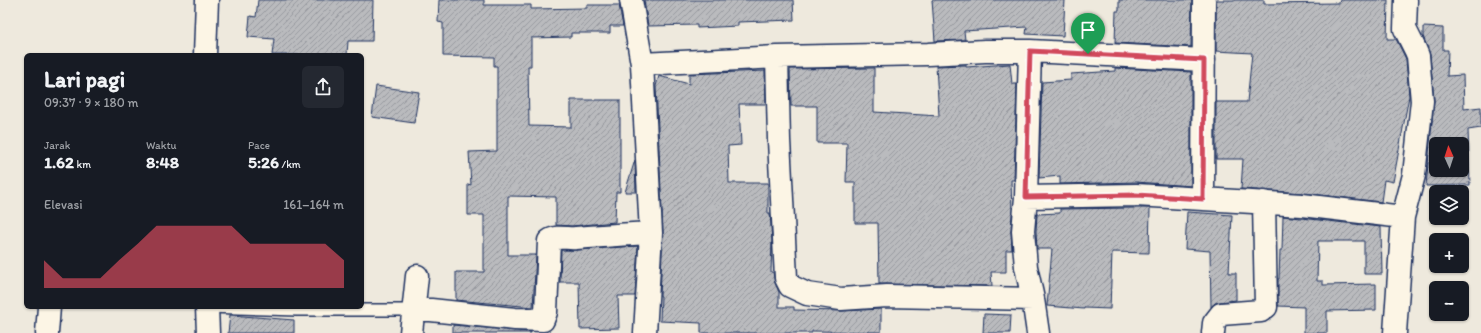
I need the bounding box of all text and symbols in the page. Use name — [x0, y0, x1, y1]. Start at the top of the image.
pin — [1071, 13, 1105, 54]
icon: arrive — [1077, 19, 1099, 41]
text: Lari pagi — [44, 66, 125, 93]
button: share — [302, 66, 344, 108]
text: 09:37 · 9 × 180 m — [44, 95, 139, 110]
north arrow — [1429, 137, 1469, 177]
map controls — [1429, 137, 1469, 321]
text: Jarak — [44, 139, 70, 152]
text: Waktu — [146, 139, 177, 152]
text: Pace — [248, 139, 270, 152]
text: 1.62 — [44, 152, 74, 172]
text: 8:48 — [146, 152, 179, 172]
text: 5:26 — [248, 152, 279, 172]
text: km — [74, 158, 91, 171]
text: /km — [279, 158, 301, 171]
button: layers — [1429, 185, 1469, 225]
text: Elevasi — [44, 197, 83, 212]
text: 161–164 m — [283, 197, 344, 212]
button: + — [1429, 233, 1469, 273]
button: − — [1429, 281, 1469, 321]

